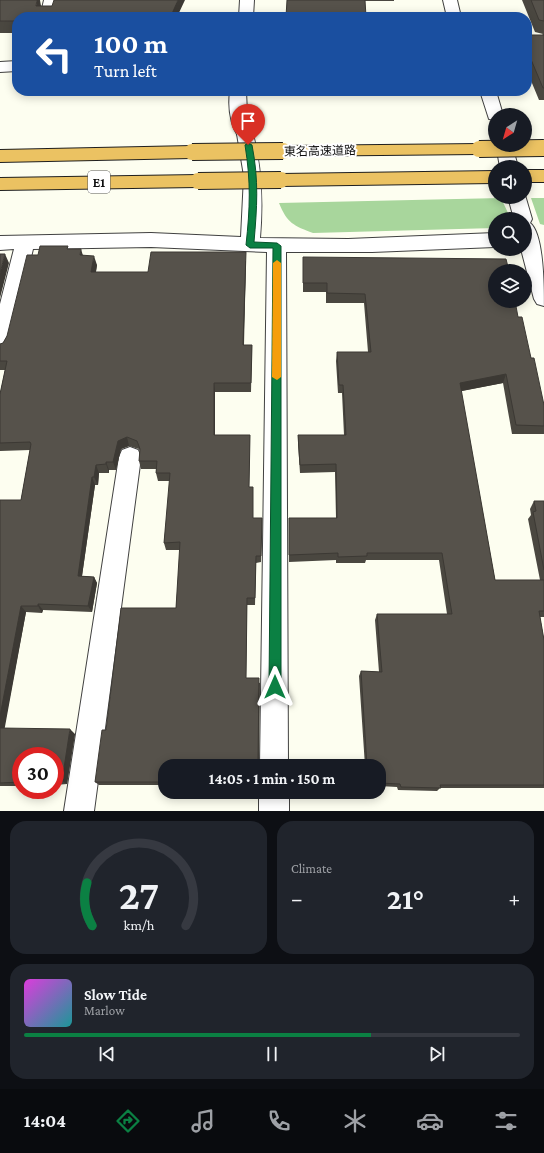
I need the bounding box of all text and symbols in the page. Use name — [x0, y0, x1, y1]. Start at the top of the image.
icon: left — [28, 28, 80, 80]
text: 100 m — [94, 28, 168, 59]
text: Turn left — [94, 61, 157, 81]
pin — [231, 104, 265, 145]
north arrow — [488, 108, 532, 152]
map controls — [488, 108, 532, 308]
icon: arrive — [237, 110, 259, 132]
street label: 東名高速道路 — [284, 143, 356, 159]
button: sound — [488, 160, 532, 204]
road number: E1 — [88, 171, 110, 193]
button: search — [488, 212, 532, 256]
button: layers — [488, 264, 532, 308]
position arrow — [254, 666, 296, 708]
speed limit sign: 30 — [12, 747, 64, 799]
text: 14:05 · 1 min · 150 m — [209, 771, 335, 787]
text: Climate — [291, 861, 332, 876]
text: 27 — [118, 871, 159, 917]
text: 21° — [387, 882, 424, 915]
text: − — [291, 886, 303, 911]
text: + — [508, 886, 520, 911]
text: km/h — [123, 916, 154, 932]
text: Slow Tide — [84, 987, 147, 1003]
text: Marlow — [84, 1003, 125, 1018]
icon: previous — [96, 1043, 118, 1065]
icon: pause — [261, 1043, 283, 1065]
icon: next — [426, 1043, 448, 1065]
icon: directions — [114, 1107, 142, 1135]
icon: music — [189, 1107, 217, 1135]
icon: phone — [265, 1107, 293, 1135]
icon: climate — [341, 1107, 369, 1135]
icon: car — [416, 1107, 444, 1135]
icon: filters — [492, 1107, 520, 1135]
text: 14:04 — [24, 1111, 66, 1131]

